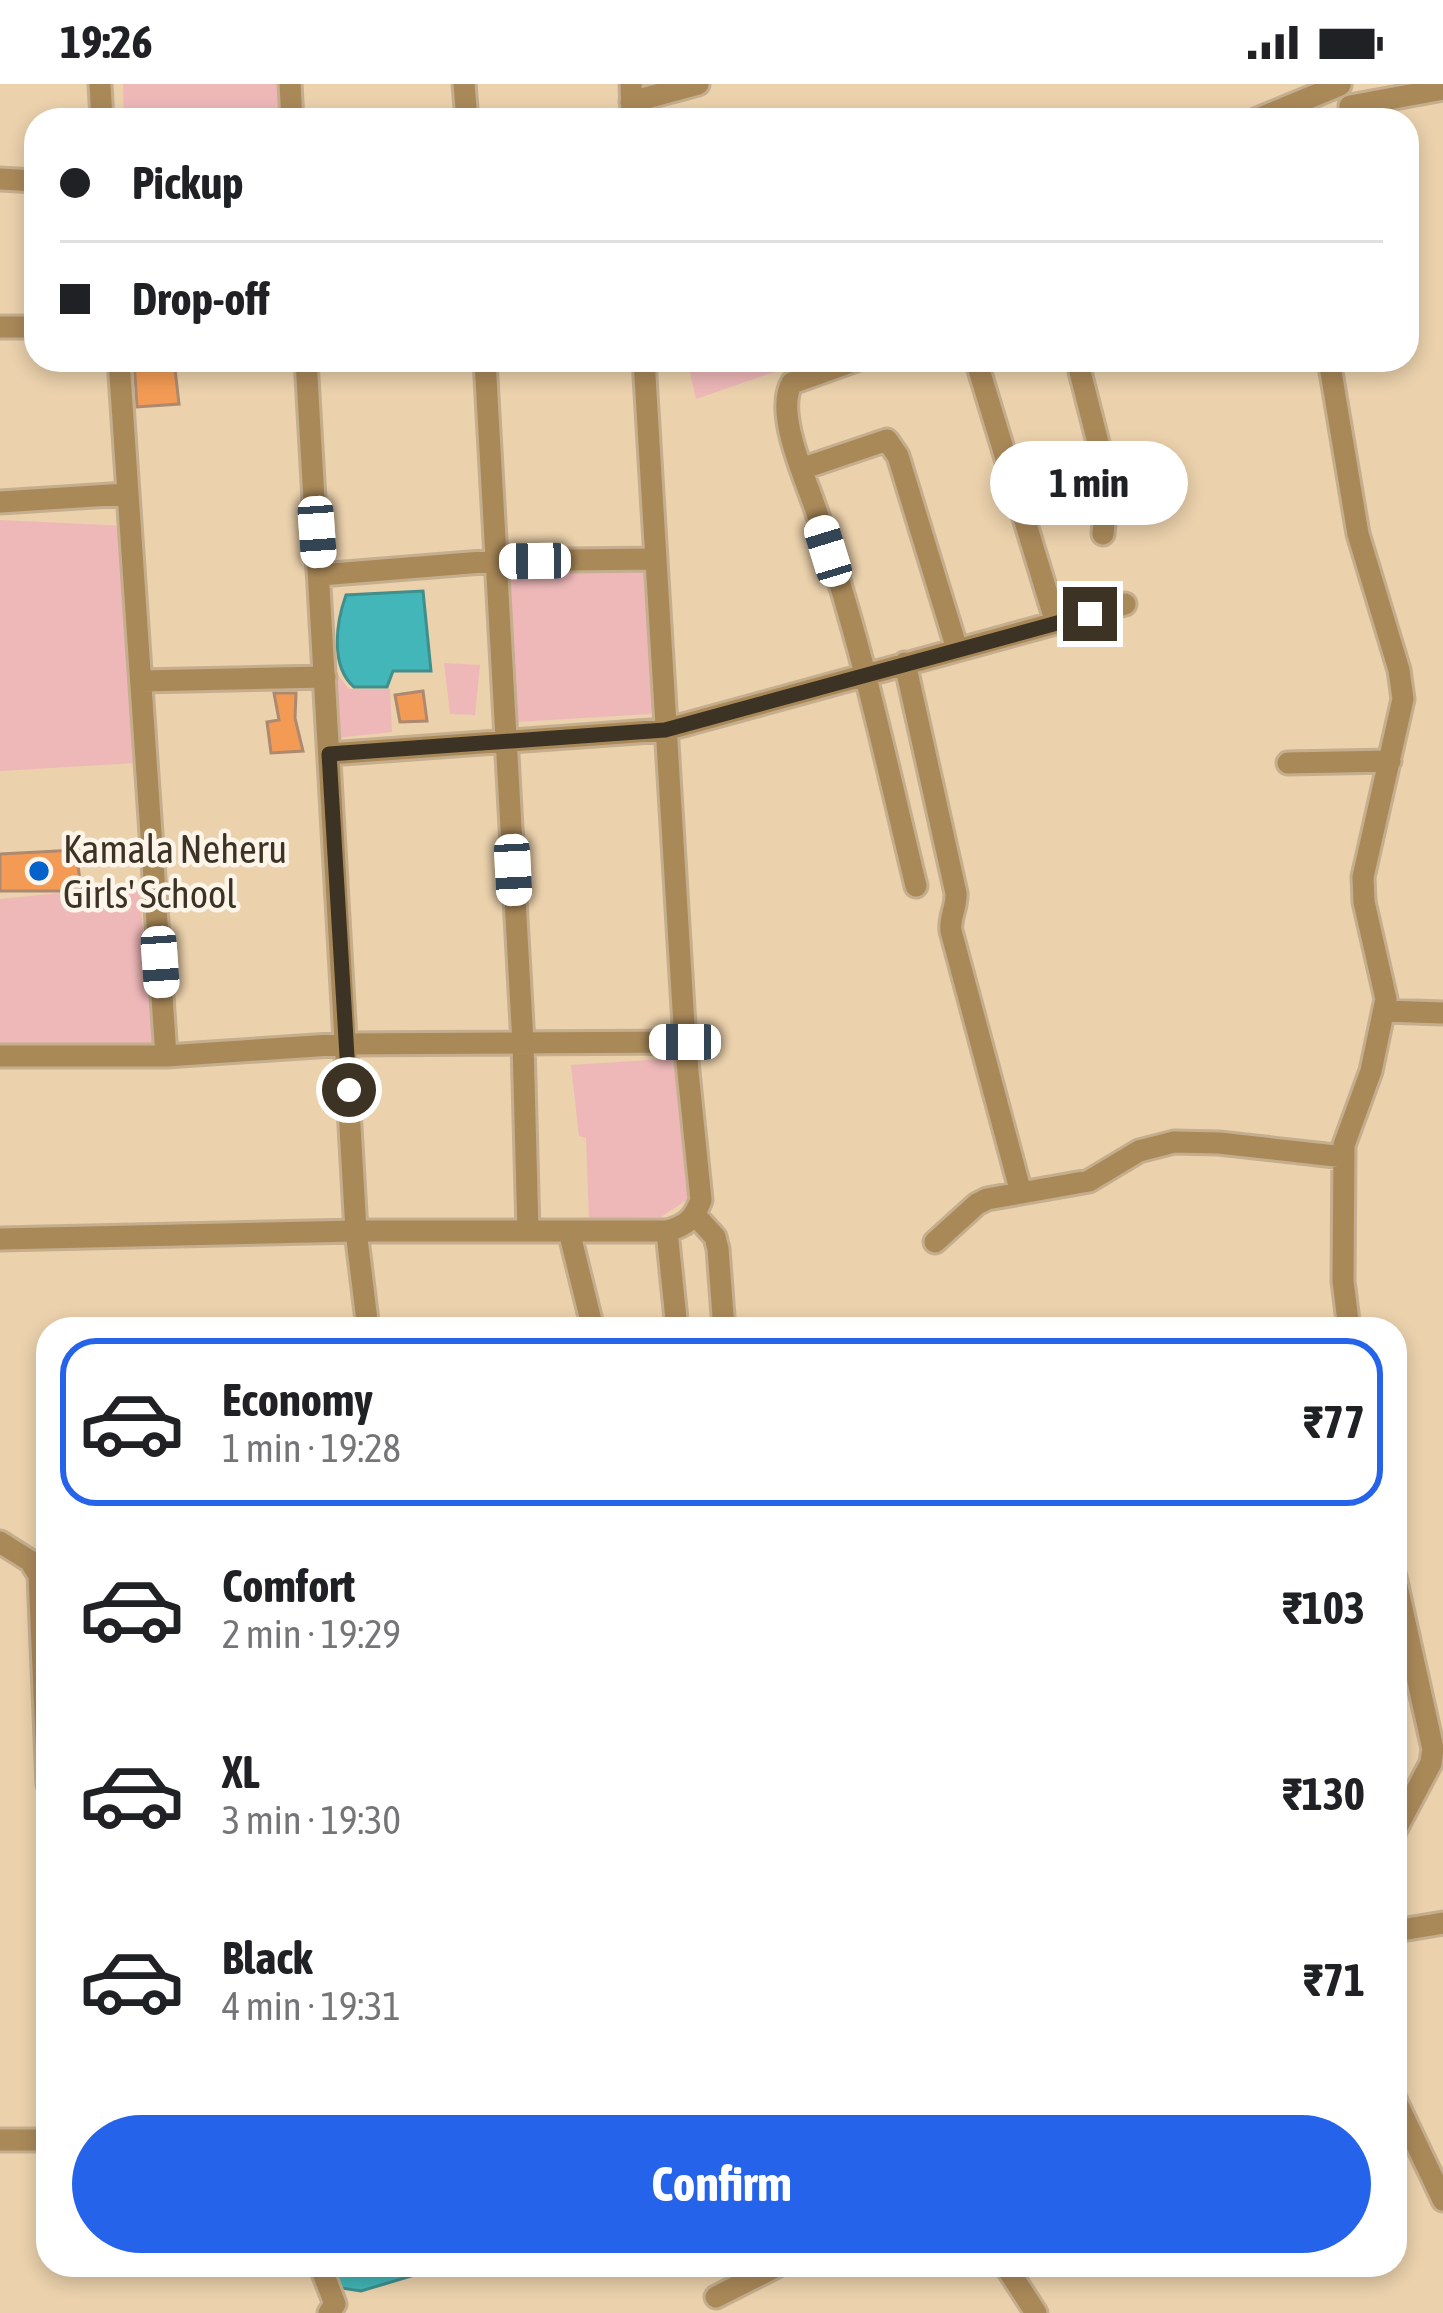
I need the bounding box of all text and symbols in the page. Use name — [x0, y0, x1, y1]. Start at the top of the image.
text: 19:26 — [60, 16, 153, 68]
text: Pickup — [132, 157, 243, 209]
text: Drop-off — [132, 273, 270, 325]
callout: 1 min — [991, 440, 1189, 524]
text: 1 min — [1049, 461, 1129, 505]
car — [297, 495, 337, 569]
car — [800, 511, 856, 591]
car — [499, 542, 571, 580]
route end — [1063, 587, 1117, 641]
place label: Kamala Neheru Girls' School — [63, 827, 287, 916]
car — [493, 833, 533, 907]
marker: Kamala Neheru Girls' School — [26, 858, 52, 884]
car — [140, 925, 180, 999]
car — [649, 1024, 721, 1060]
route start — [322, 1063, 376, 1117]
icon: car — [78, 1368, 186, 1476]
text: Economy — [222, 1374, 373, 1426]
text: ₹77 — [1303, 1396, 1365, 1448]
text: 1 min · 19:28 — [222, 1426, 401, 1470]
icon: car — [78, 1554, 186, 1662]
text: Comfort — [222, 1560, 355, 1612]
text: ₹103 — [1282, 1582, 1365, 1634]
text: 2 min · 19:29 — [222, 1612, 401, 1656]
icon: car — [78, 1740, 186, 1848]
text: XL — [222, 1746, 260, 1798]
text: ₹130 — [1282, 1768, 1365, 1820]
text: 3 min · 19:30 — [222, 1798, 401, 1842]
icon: car — [78, 1926, 186, 2034]
text: Black — [222, 1932, 313, 1984]
text: ₹71 — [1303, 1954, 1365, 2006]
text: 4 min · 19:31 — [222, 1984, 401, 2028]
button: Confirm — [72, 2115, 1371, 2253]

